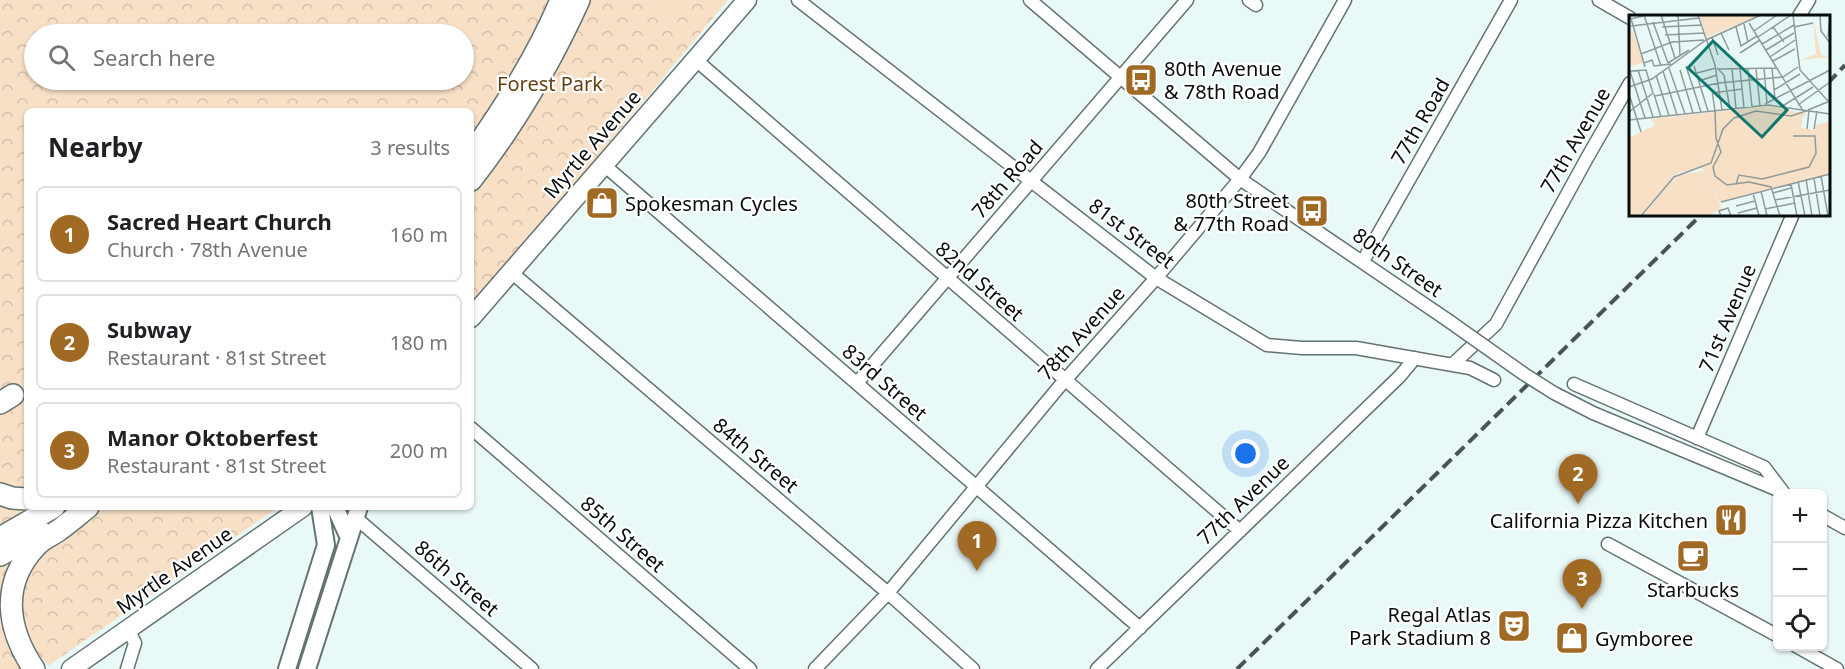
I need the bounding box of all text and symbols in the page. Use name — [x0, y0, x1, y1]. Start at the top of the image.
inset map — [1629, 15, 1830, 216]
search box — [24, 24, 474, 90]
icon: search — [45, 41, 78, 74]
text: Search here — [93, 42, 215, 72]
place label: 80th Avenue & 78th Road — [1164, 55, 1282, 105]
bus stop icon: 80th Avenue & 78th Road — [1123, 62, 1159, 98]
park label: Forest Park — [497, 70, 603, 97]
street label: 77th Road — [1384, 73, 1456, 169]
street label: 77th Avenue — [1534, 82, 1616, 198]
street label: Myrtle Avenue — [537, 84, 647, 204]
text: Nearby — [48, 129, 143, 165]
text: 3 results — [370, 134, 450, 161]
street label: 78th Road — [965, 134, 1049, 224]
shop icon: Spokesman Cycles — [584, 185, 620, 221]
place label: 80th Street & 77th Road — [1173, 187, 1289, 237]
place label: Spokesman Cycles — [625, 190, 798, 217]
street label: 81st Street — [1084, 192, 1180, 274]
bus stop icon: 80th Street & 77th Road — [1294, 193, 1330, 229]
text: Sacred Heart Church — [107, 206, 332, 236]
text: 1 — [64, 221, 75, 248]
text: 160 m — [390, 221, 448, 248]
street label: 80th Street — [1348, 221, 1448, 303]
street label: 82nd Street — [930, 235, 1030, 327]
text: Church · 78th Avenue — [107, 236, 308, 263]
street label: 71st Avenue — [1692, 260, 1762, 376]
street label: 78th Avenue — [1032, 280, 1130, 386]
text: Subway — [107, 314, 191, 344]
text: 2 — [64, 329, 75, 356]
text: 180 m — [390, 329, 448, 356]
street label: 83rd Street — [837, 338, 933, 426]
text: Restaurant · 81st Street — [107, 344, 326, 371]
street label: 84th Street — [708, 411, 804, 499]
text: Manor Oktoberfest — [107, 422, 318, 452]
text: 3 — [64, 437, 75, 464]
text: 200 m — [390, 437, 448, 464]
your location — [1231, 439, 1260, 468]
street label: 77th Avenue — [1191, 449, 1295, 551]
text: Restaurant · 81st Street — [107, 452, 326, 479]
pin: 2 — [1558, 454, 1598, 504]
map controls — [1773, 489, 1827, 651]
button: + — [1773, 489, 1827, 543]
street label: 85th Street — [575, 490, 671, 578]
restaurant icon: California Pizza Kitchen — [1713, 502, 1749, 538]
place label: California Pizza Kitchen — [1490, 507, 1708, 534]
street label: Myrtle Avenue — [111, 520, 237, 620]
pin: 1 — [958, 522, 996, 571]
street label: 86th Street — [409, 534, 505, 622]
cafe icon: Starbucks — [1675, 538, 1711, 574]
button: − — [1773, 543, 1827, 597]
pin: 3 — [1562, 560, 1602, 609]
place label: Starbucks — [1647, 576, 1739, 603]
button: locate — [1773, 597, 1827, 651]
place label: Regal Atlas Park Stadium 8 — [1349, 601, 1491, 651]
theatre icon: Regal Atlas Park Stadium 8 — [1496, 608, 1532, 644]
shop icon: Gymboree — [1554, 620, 1590, 656]
place label: Gymboree — [1595, 625, 1693, 652]

